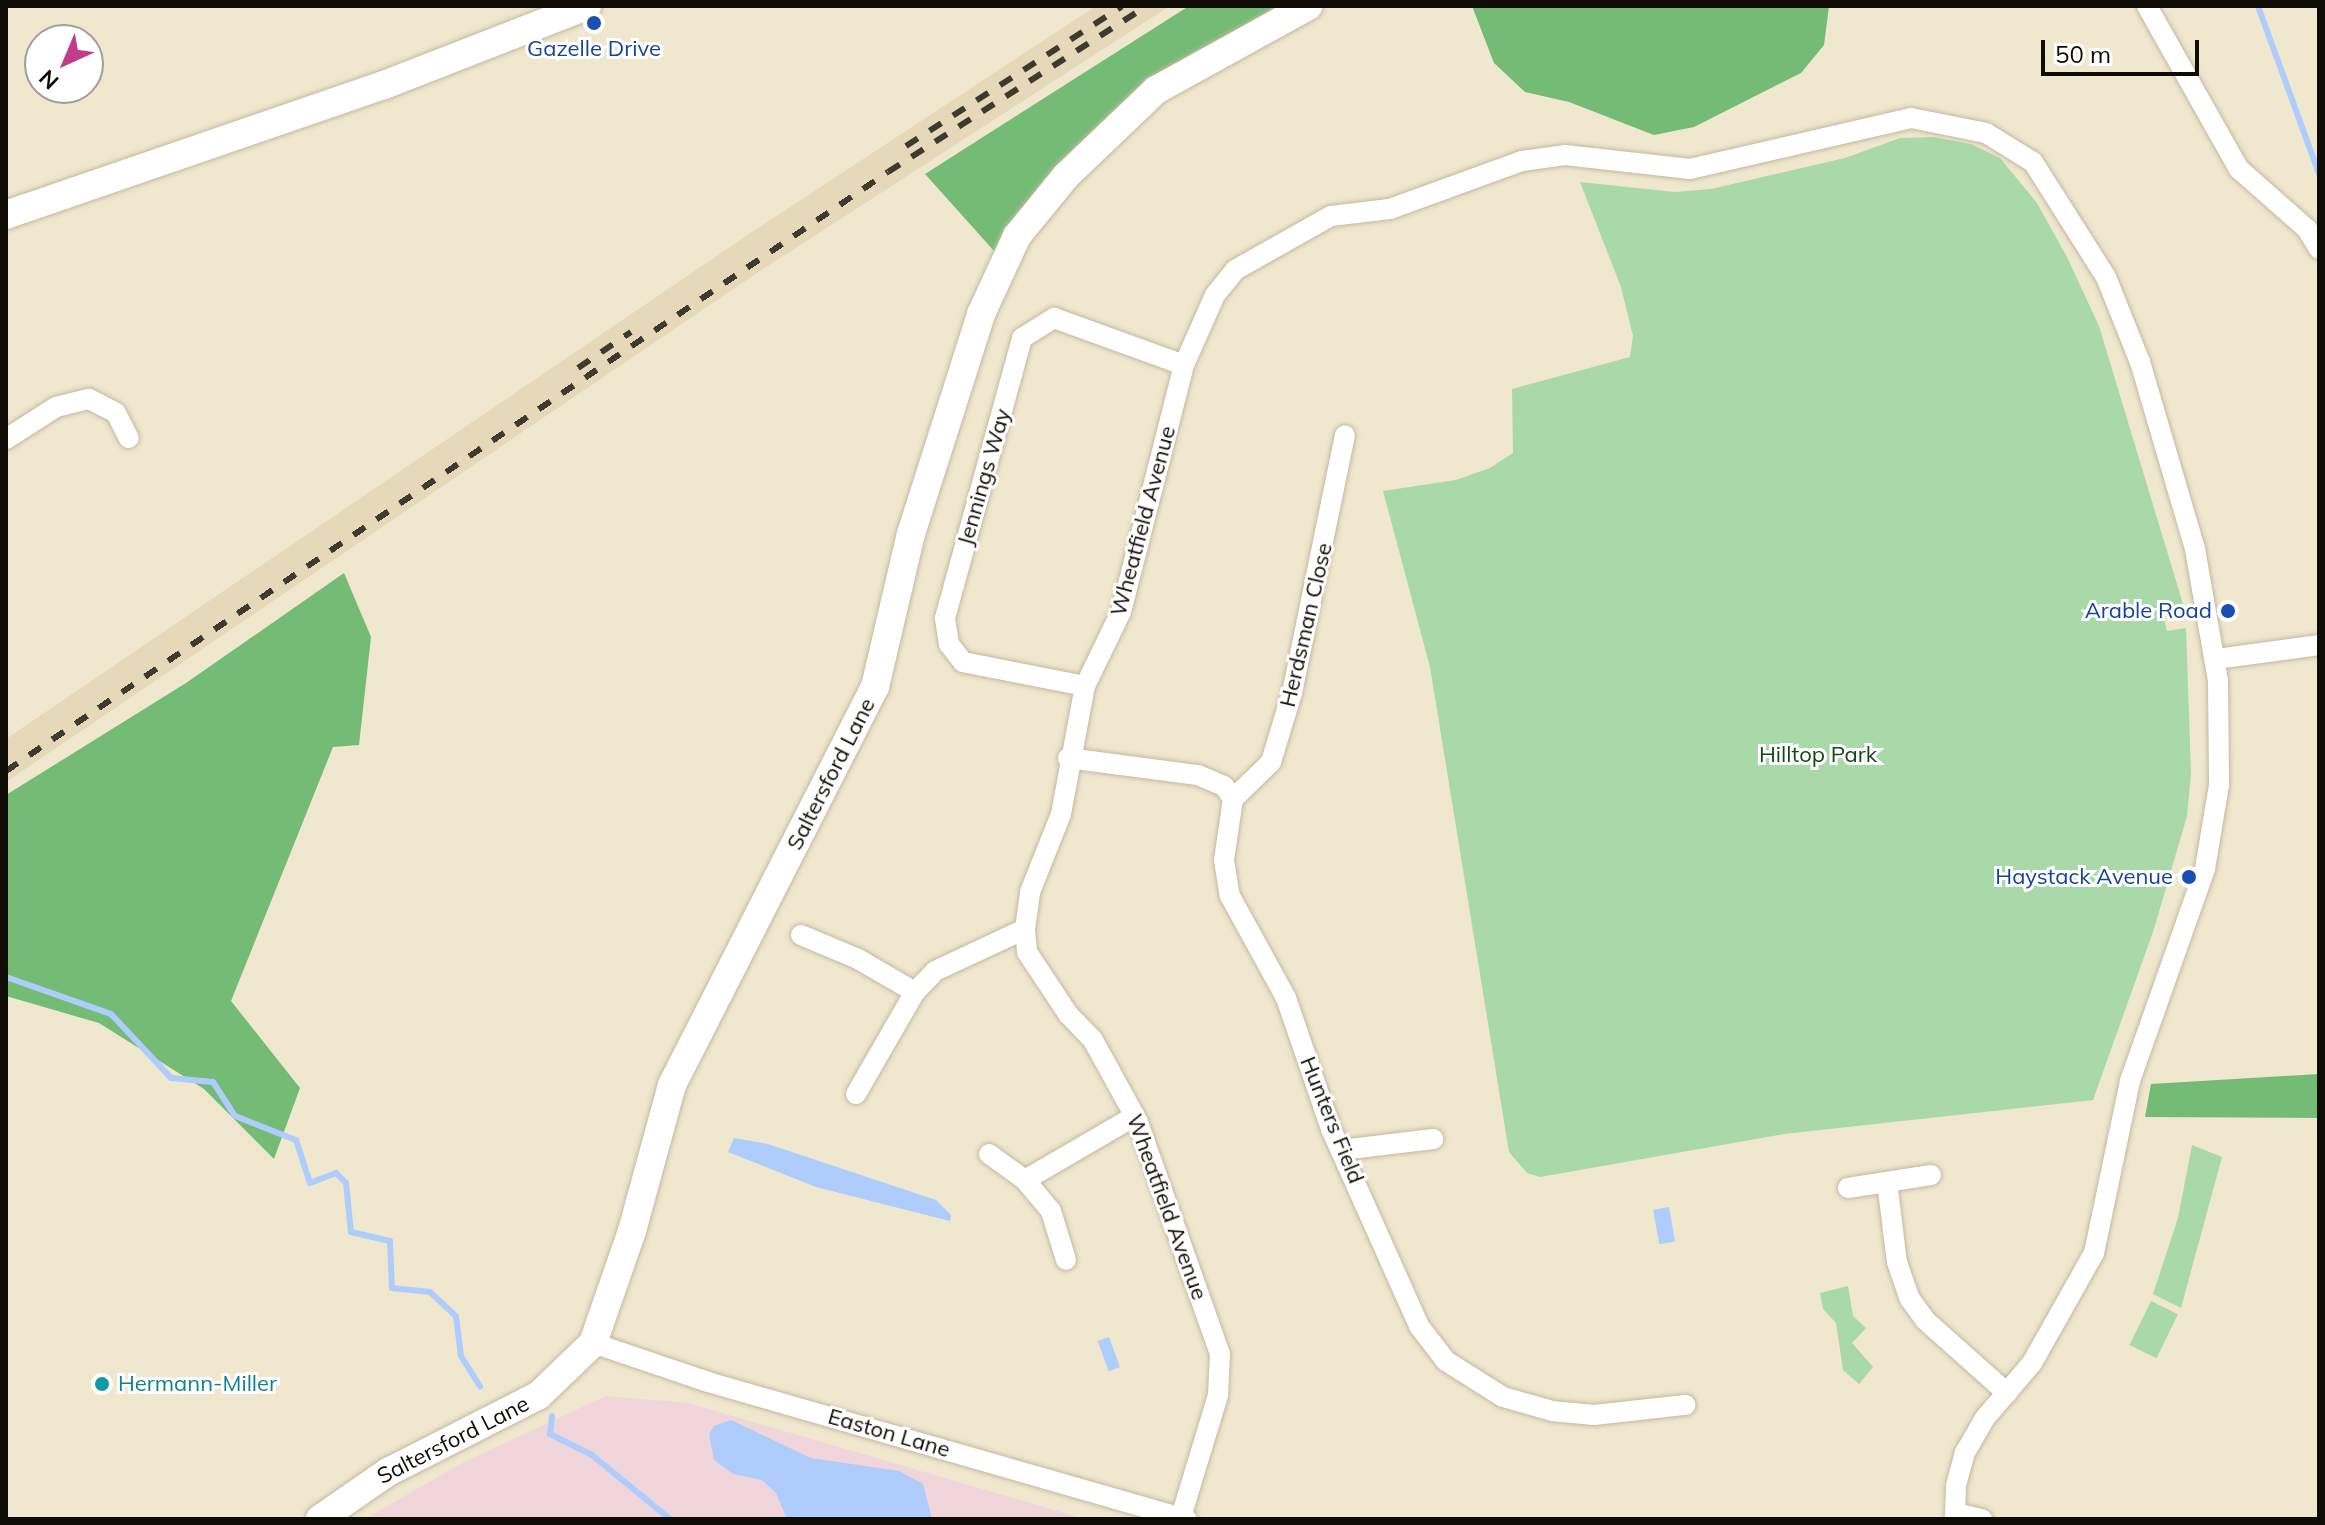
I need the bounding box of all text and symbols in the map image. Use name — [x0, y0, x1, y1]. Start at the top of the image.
marker: Gazelle Drive — [585, 14, 603, 32]
north arrow — [24, 24, 104, 104]
scale bar — [2045, 24, 2203, 74]
place label: Gazelle Drive — [527, 36, 661, 62]
text: 50 m — [2055, 39, 2111, 69]
text: N — [33, 64, 64, 96]
street label: Jennings Way — [952, 406, 1016, 548]
street label: Wheatfield Avenue — [1105, 423, 1181, 619]
street label: Herdsman Close — [1274, 540, 1338, 710]
place label: Arable Road — [2085, 598, 2212, 624]
marker: Arable Road — [2219, 602, 2237, 620]
street label: Saltersford Lane — [781, 694, 881, 854]
park label: Hilltop Park — [1759, 742, 1877, 768]
place label: Haystack Avenue — [1995, 864, 2173, 890]
marker: Haystack Avenue — [2180, 868, 2198, 886]
street label: Hunters Field — [1295, 1053, 1369, 1187]
street label: Wheatfield Avenue — [1121, 1111, 1213, 1303]
place label: Hermann-Miller — [118, 1371, 277, 1397]
marker: Hermann-Miller — [93, 1375, 111, 1393]
street label: Saltersford Lane — [373, 1390, 533, 1490]
street label: Easton Lane — [825, 1403, 953, 1463]

